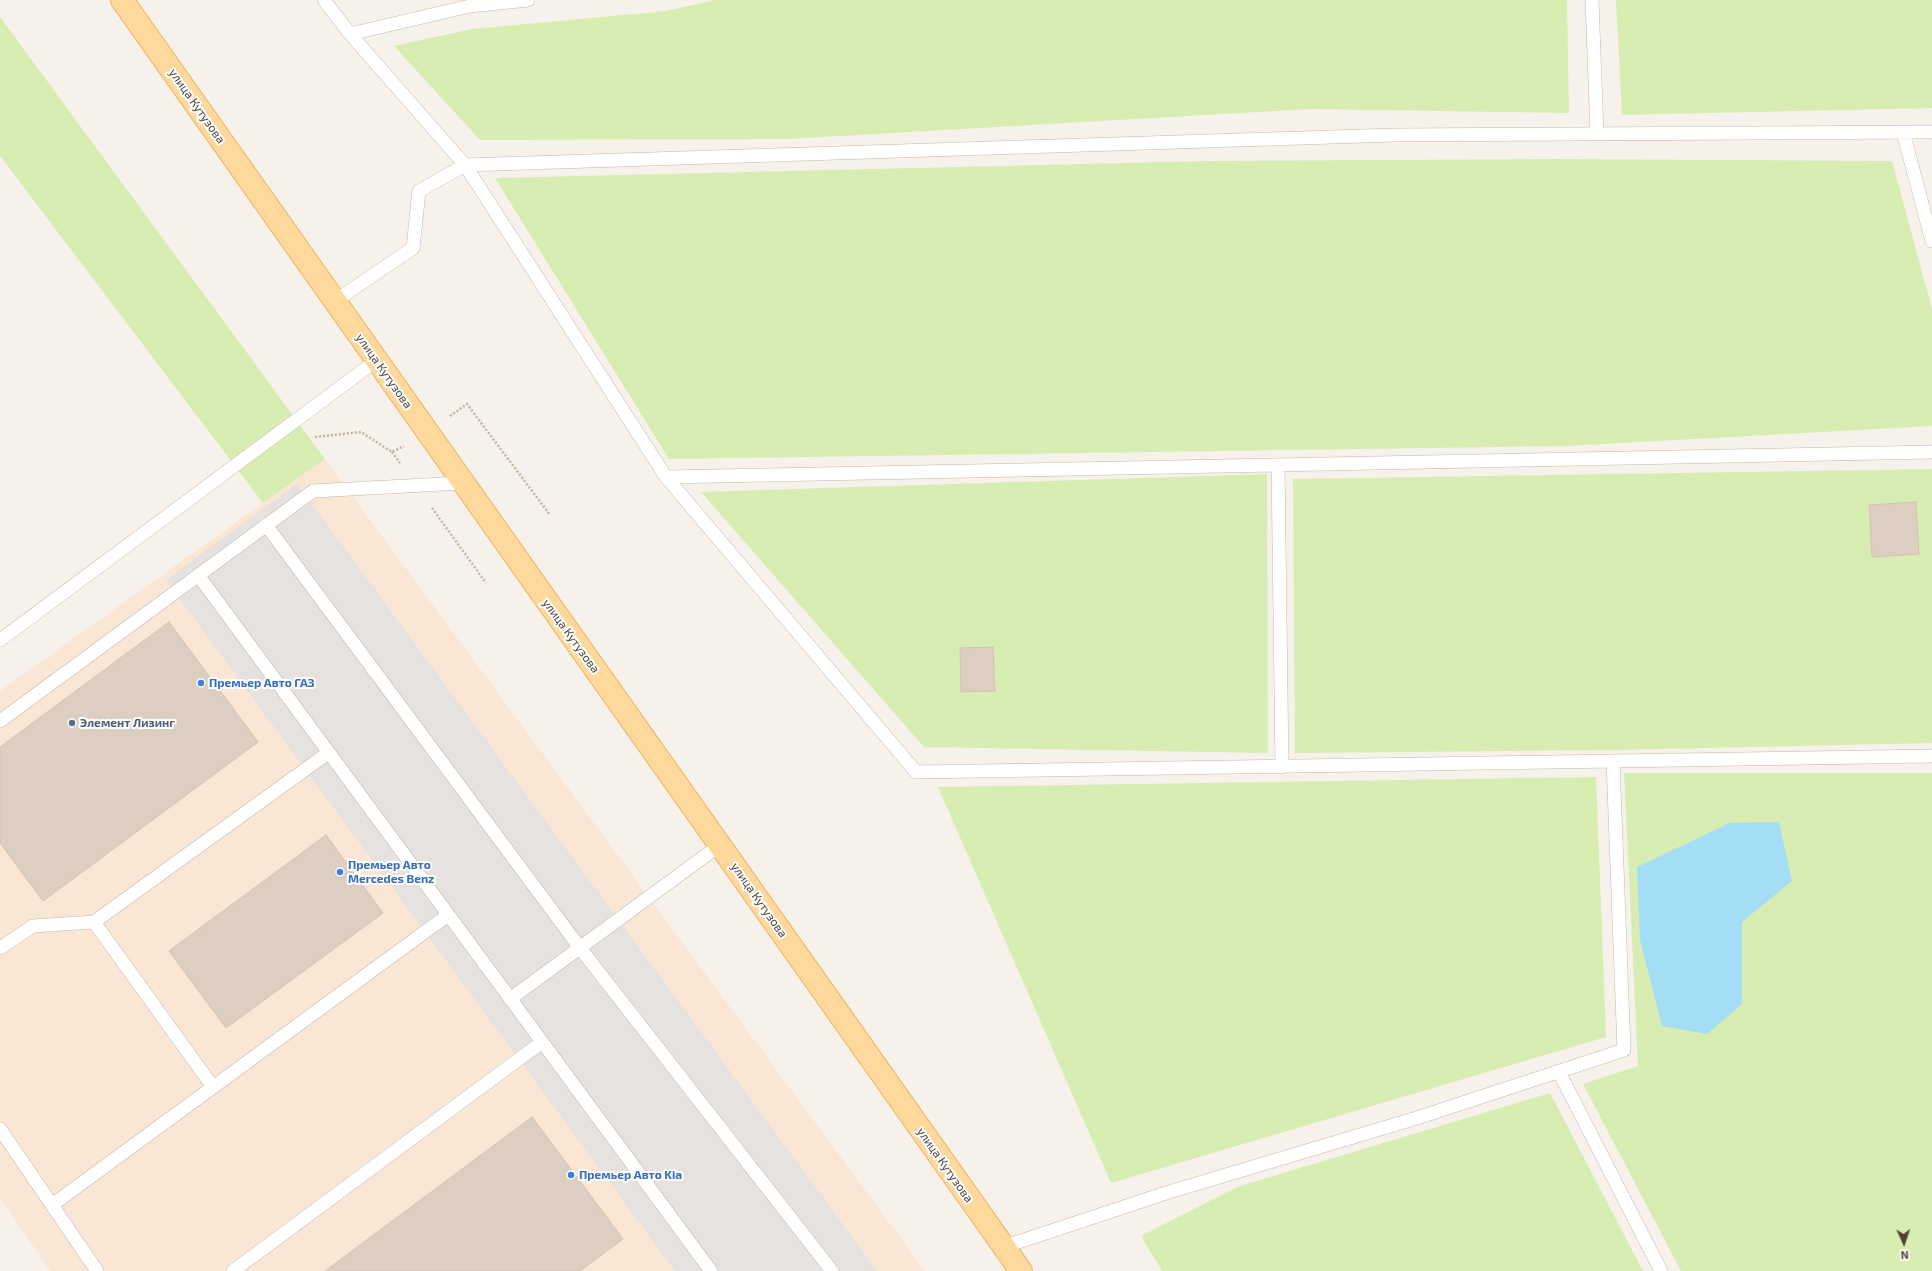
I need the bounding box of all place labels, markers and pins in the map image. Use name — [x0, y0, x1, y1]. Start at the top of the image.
place label: Премьер Авто ГАЗ — [209, 676, 315, 690]
marker: Премьер Авто ГАЗ — [196, 678, 206, 688]
place label: Элемент Лизинг — [80, 716, 175, 730]
marker: Элемент Лизинг — [67, 718, 77, 728]
place label: Премьер Авто Mercedes Benz — [348, 858, 434, 886]
marker: Премьер Авто Mercedes Benz — [335, 867, 345, 877]
place label: Премьер Авто Kia — [579, 1168, 682, 1182]
marker: Премьер Авто Kia — [566, 1170, 576, 1180]

